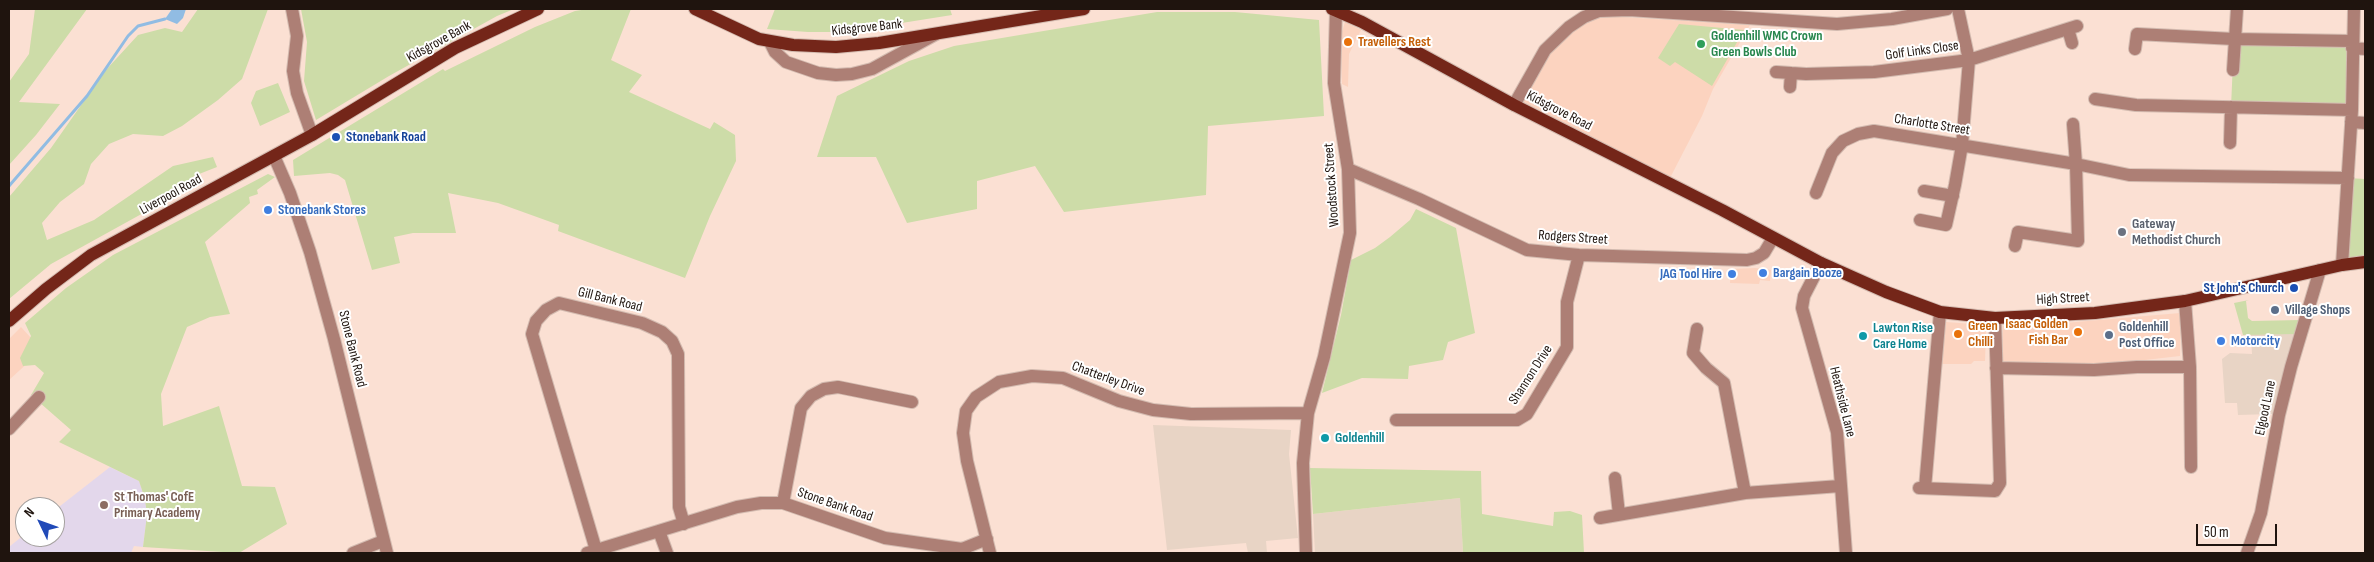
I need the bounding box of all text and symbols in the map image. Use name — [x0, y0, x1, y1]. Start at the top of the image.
street label: Kidsgrove Bank — [831, 16, 903, 40]
street label: Kidsgrove Bank — [404, 17, 474, 67]
place label: Goldenhill WMC Crown Green Bowls Club — [1711, 28, 1823, 60]
place label: Travellers Rest — [1358, 34, 1431, 50]
marker: Travellers Rest — [1342, 36, 1354, 48]
marker: Goldenhill WMC Crown Green Bowls Club — [1695, 38, 1707, 50]
street label: Golf Links Close — [1884, 38, 1960, 64]
street label: Kidsgrove Road — [1523, 87, 1595, 135]
street label: Charlotte Street — [1893, 111, 1971, 139]
place label: Stonebank Road — [346, 129, 426, 145]
marker: Stonebank Road — [330, 131, 342, 143]
street label: Woodstock Street — [1321, 142, 1343, 228]
street label: Liverpool Road — [137, 171, 205, 219]
place label: Stonebank Stores — [278, 202, 366, 218]
marker: Stonebank Stores — [262, 204, 274, 216]
place label: Gateway Methodist Church — [2132, 216, 2221, 248]
marker: Gateway Methodist Church — [2116, 226, 2128, 238]
street label: Rodgers Street — [1538, 227, 1608, 249]
place label: Bargain Booze — [1773, 265, 1842, 281]
place label: JAG Tool Hire — [1660, 266, 1722, 282]
marker: Bargain Booze — [1757, 267, 1769, 279]
marker: JAG Tool Hire — [1726, 268, 1738, 280]
place label: St John's Church — [2204, 280, 2284, 296]
marker: St John's Church — [2288, 282, 2300, 294]
street label: Gill Bank Road — [576, 284, 644, 316]
street label: High Street — [2036, 289, 2090, 309]
place label: Village Shops — [2285, 302, 2350, 318]
marker: Village Shops — [2269, 304, 2281, 316]
street label: Stone Bank Road — [334, 309, 370, 389]
place label: Isaac Golden Fish Bar — [2005, 316, 2068, 348]
place label: Green Chilli — [1968, 318, 1998, 351]
place label: Goldenhill Post Office — [2119, 319, 2175, 352]
place label: Lawton Rise Care Home — [1873, 320, 1933, 352]
marker: Isaac Golden Fish Bar — [2072, 326, 2084, 338]
marker: Green Chilli — [1952, 328, 1964, 340]
marker: Goldenhill Post Office — [2103, 329, 2115, 341]
marker: Lawton Rise Care Home — [1857, 330, 1869, 342]
place label: Motorcity — [2231, 333, 2280, 349]
marker: Motorcity — [2215, 335, 2227, 347]
street label: Shannon Drive — [1505, 342, 1557, 408]
street label: Chatterley Drive — [1069, 358, 1147, 400]
street label: Heathside Lane — [1825, 365, 1859, 439]
street label: Elgood Lane — [2252, 379, 2280, 437]
place label: Goldenhill — [1335, 430, 1384, 446]
marker: Goldenhill — [1319, 432, 1331, 444]
street label: Stone Bank Road — [795, 484, 875, 526]
place label: St Thomas' CofE Primary Academy — [114, 489, 200, 522]
north arrow — [15, 497, 65, 547]
marker: St Thomas' CofE Primary Academy — [98, 499, 110, 511]
text: N — [20, 504, 38, 521]
scale bar — [2199, 514, 2280, 546]
text: 50 m — [2204, 523, 2229, 542]

